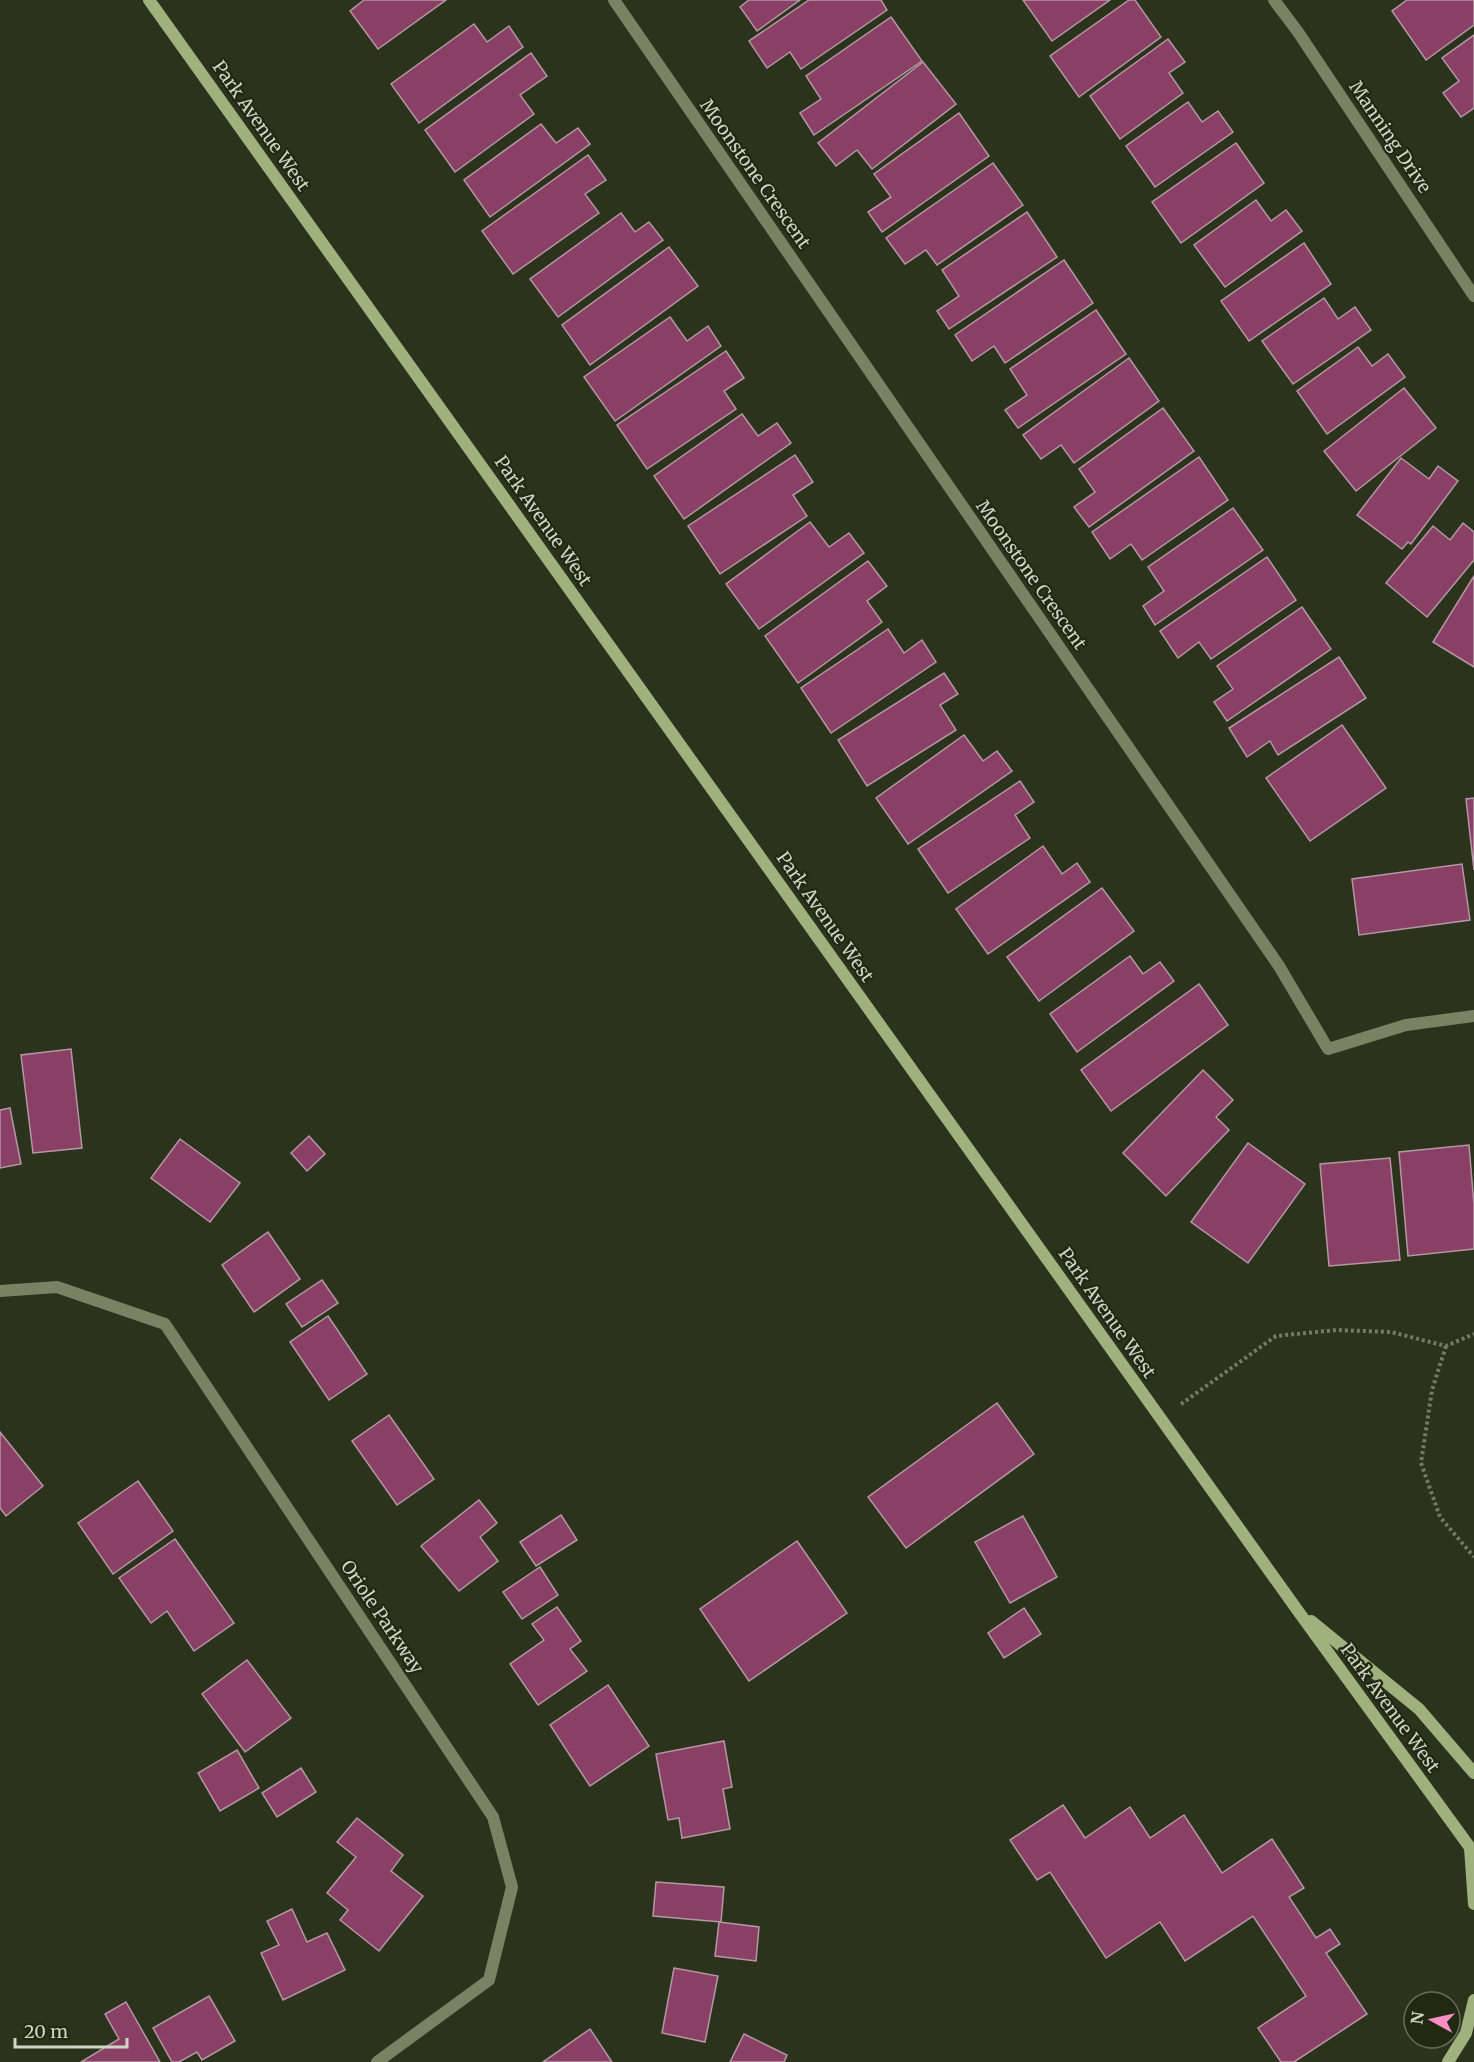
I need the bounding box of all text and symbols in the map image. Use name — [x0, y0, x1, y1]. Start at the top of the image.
street label: Park Avenue West — [208, 56, 315, 195]
street label: Manning Drive — [1344, 76, 1437, 197]
street label: Moonstone Crescent — [695, 95, 816, 253]
street label: Park Avenue West — [490, 451, 597, 590]
street label: Moonstone Crescent — [971, 496, 1092, 654]
street label: Park Avenue West — [772, 847, 879, 986]
street label: Park Avenue West — [1054, 1243, 1161, 1382]
street label: Oriole Parkway — [336, 1556, 429, 1678]
street label: Park Avenue West — [1336, 1639, 1445, 1777]
north arrow — [1402, 1990, 1462, 2050]
text: N — [1406, 2010, 1428, 2026]
scale bar — [15, 2011, 128, 2049]
text: 20 m — [24, 2020, 68, 2043]

